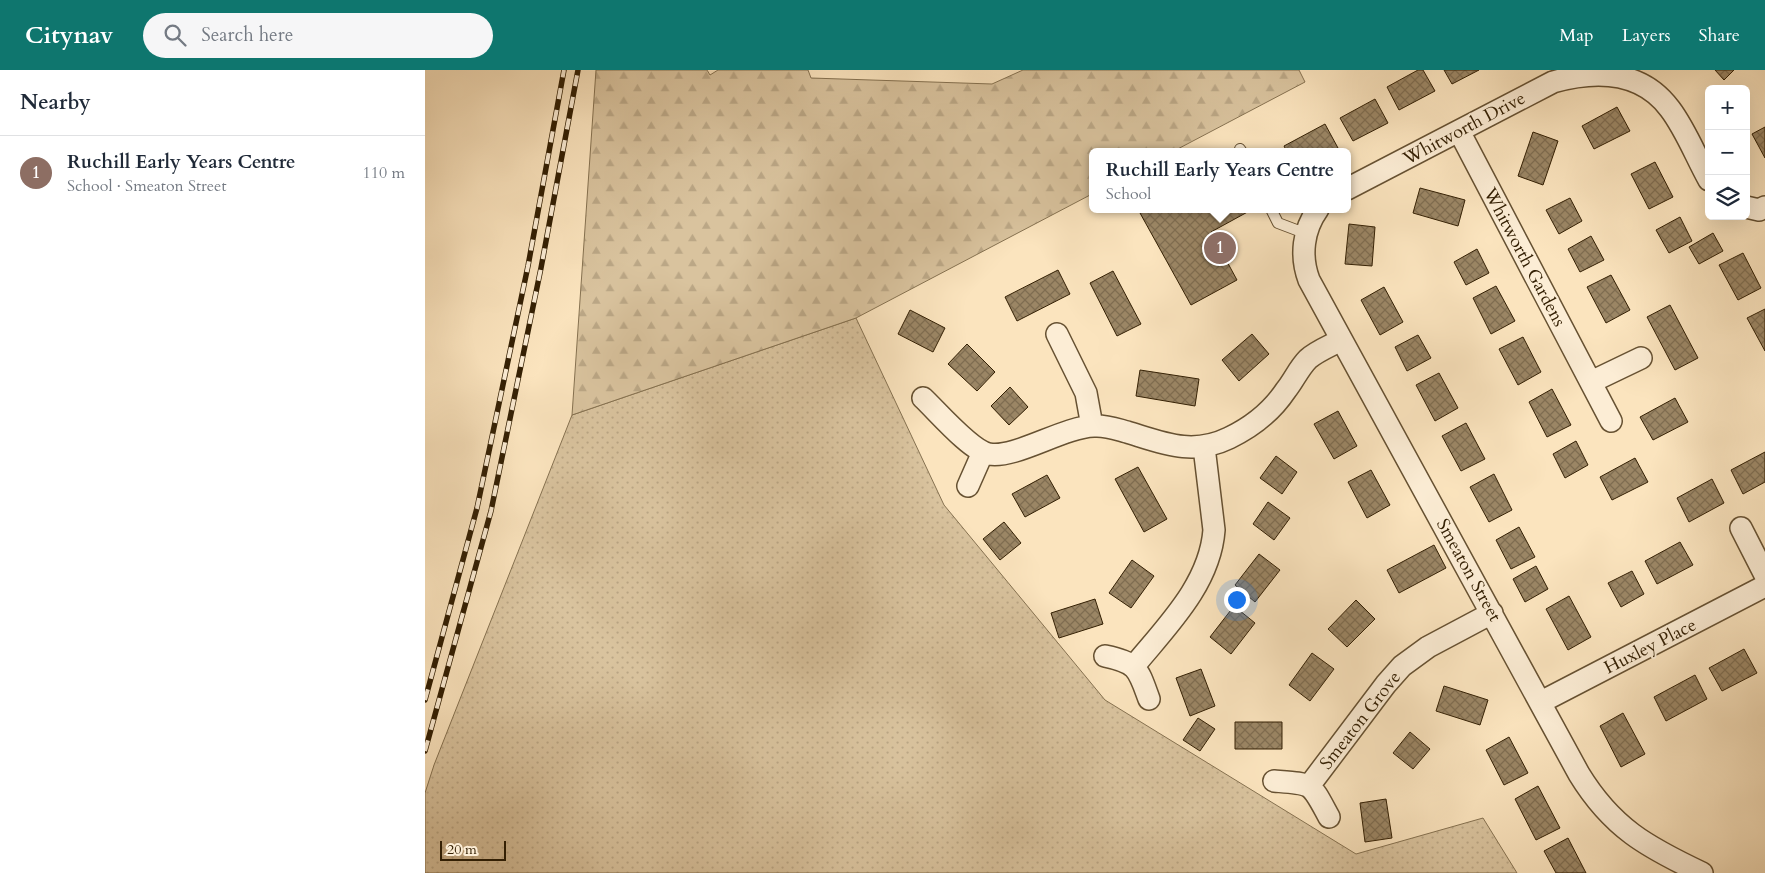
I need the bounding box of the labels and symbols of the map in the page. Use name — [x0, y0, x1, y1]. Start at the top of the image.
street label: Whitworth Drive — [1398, 86, 1530, 172]
street label: Whitworth Gardens — [1477, 182, 1572, 331]
pin: 1 — [1204, 229, 1236, 267]
street label: Smeaton Street — [1430, 514, 1507, 626]
your location — [1224, 587, 1250, 613]
street label: Huxley Place — [1600, 613, 1701, 680]
street label: Smeaton Grove — [1314, 666, 1407, 775]
scale bar — [440, 838, 506, 861]

